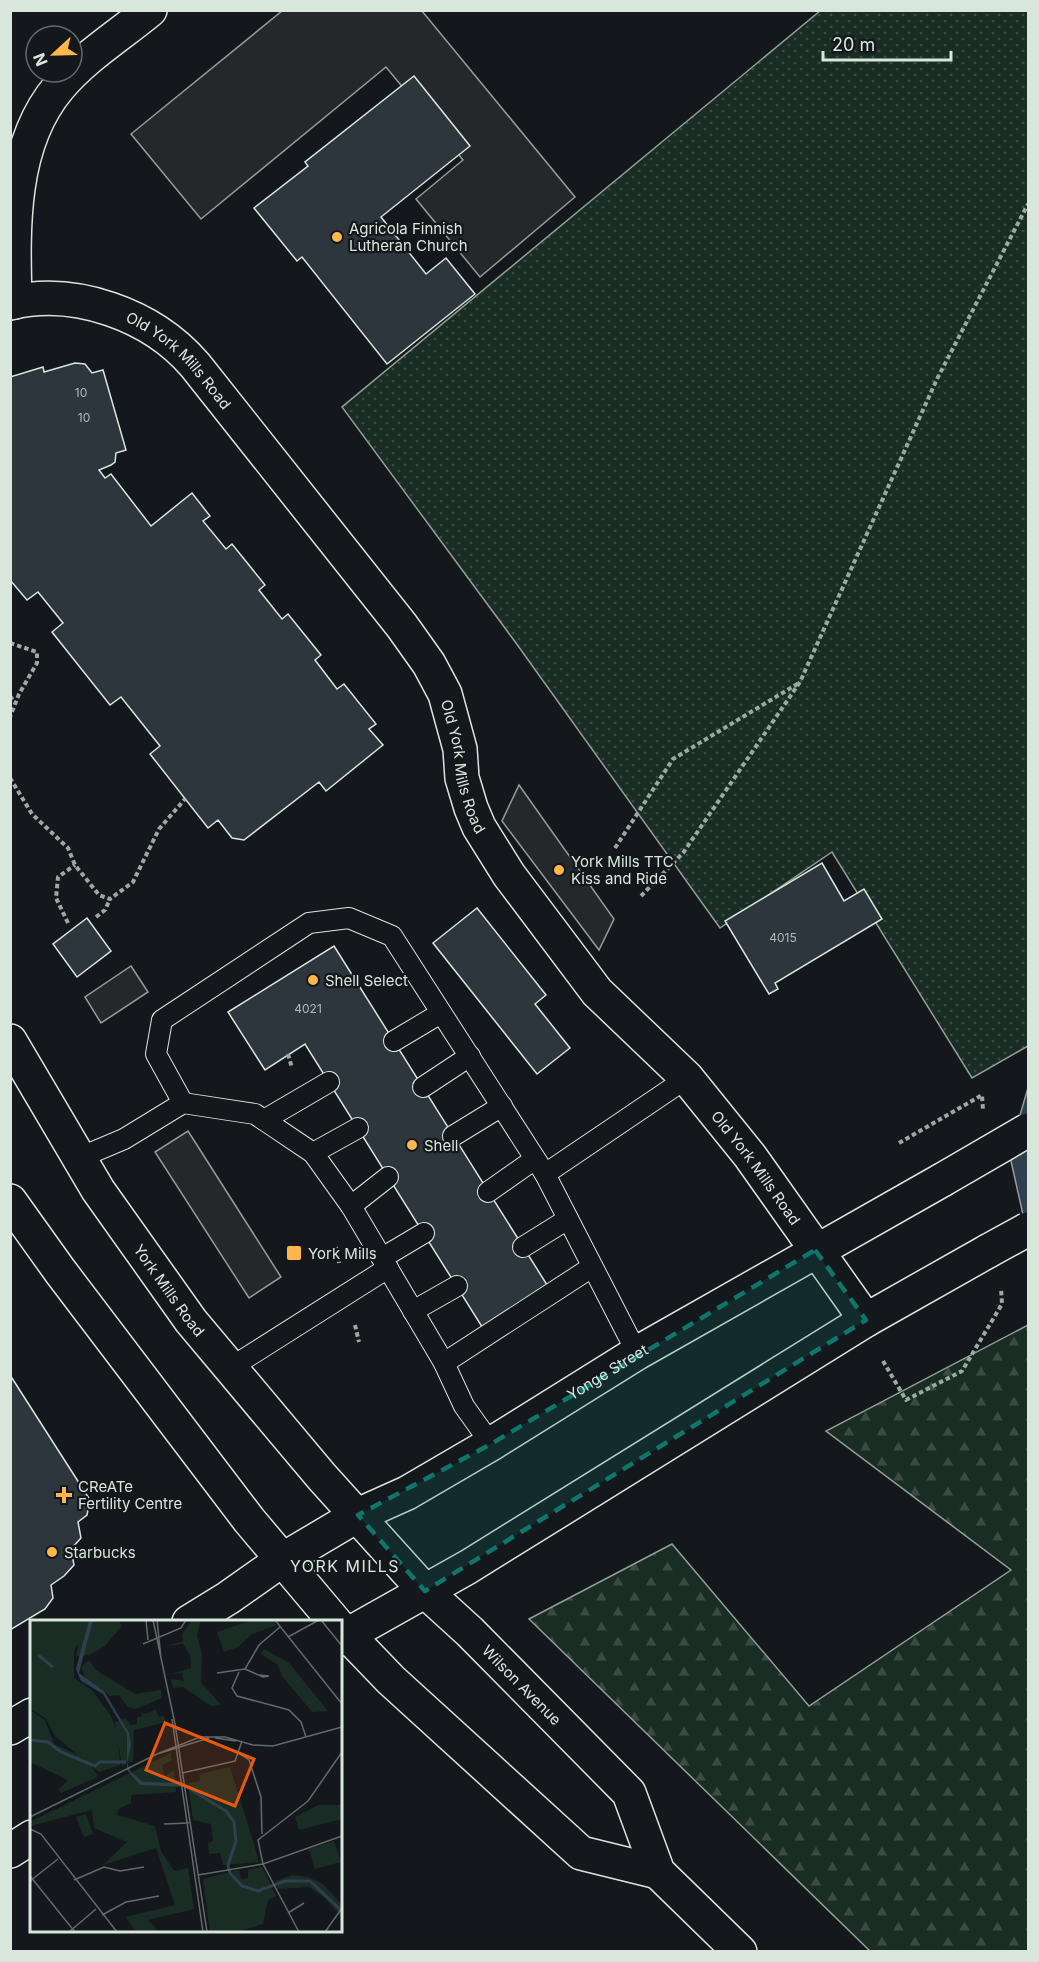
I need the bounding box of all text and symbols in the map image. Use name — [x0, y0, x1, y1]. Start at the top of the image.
north arrow — [24, 24, 84, 84]
scale bar — [823, 24, 950, 62]
text: 20 m — [832, 34, 875, 55]
text: N — [29, 50, 52, 69]
place label: Agricola Finnish Lutheran Church — [349, 219, 468, 255]
marker: Agricola Finnish Lutheran Church — [330, 230, 344, 244]
street label: Old York Mills Road — [123, 307, 236, 413]
house number: 10 — [75, 385, 87, 400]
house number: 10 — [78, 410, 90, 425]
street label: Old York Mills Road — [437, 697, 490, 837]
place label: York Mills TTC Kiss and Ride — [571, 852, 674, 888]
marker: York Mills TTC Kiss and Ride — [552, 863, 566, 877]
house number: 4015 — [769, 930, 797, 945]
place label: Shell Select — [325, 971, 408, 990]
marker: Shell Select — [306, 973, 320, 987]
house number: 4021 — [294, 1001, 322, 1016]
street label: Old York Mills Road — [708, 1107, 805, 1228]
place label: Shell — [424, 1136, 459, 1155]
marker: Shell — [405, 1138, 419, 1152]
street label: York Mills Road — [130, 1240, 209, 1340]
marker: York Mills — [285, 1244, 303, 1262]
place label: York Mills — [308, 1244, 377, 1263]
street label: Yonge Street — [563, 1339, 651, 1404]
place label: CReATe Fertility Centre — [78, 1477, 182, 1513]
marker: CReATe Fertility Centre — [55, 1486, 73, 1504]
place label: Starbucks — [64, 1543, 136, 1562]
marker: Starbucks — [45, 1545, 59, 1559]
district label: YORK MILLS — [290, 1556, 400, 1576]
inset map — [30, 1620, 342, 1932]
street label: Wilson Avenue — [478, 1641, 566, 1729]

